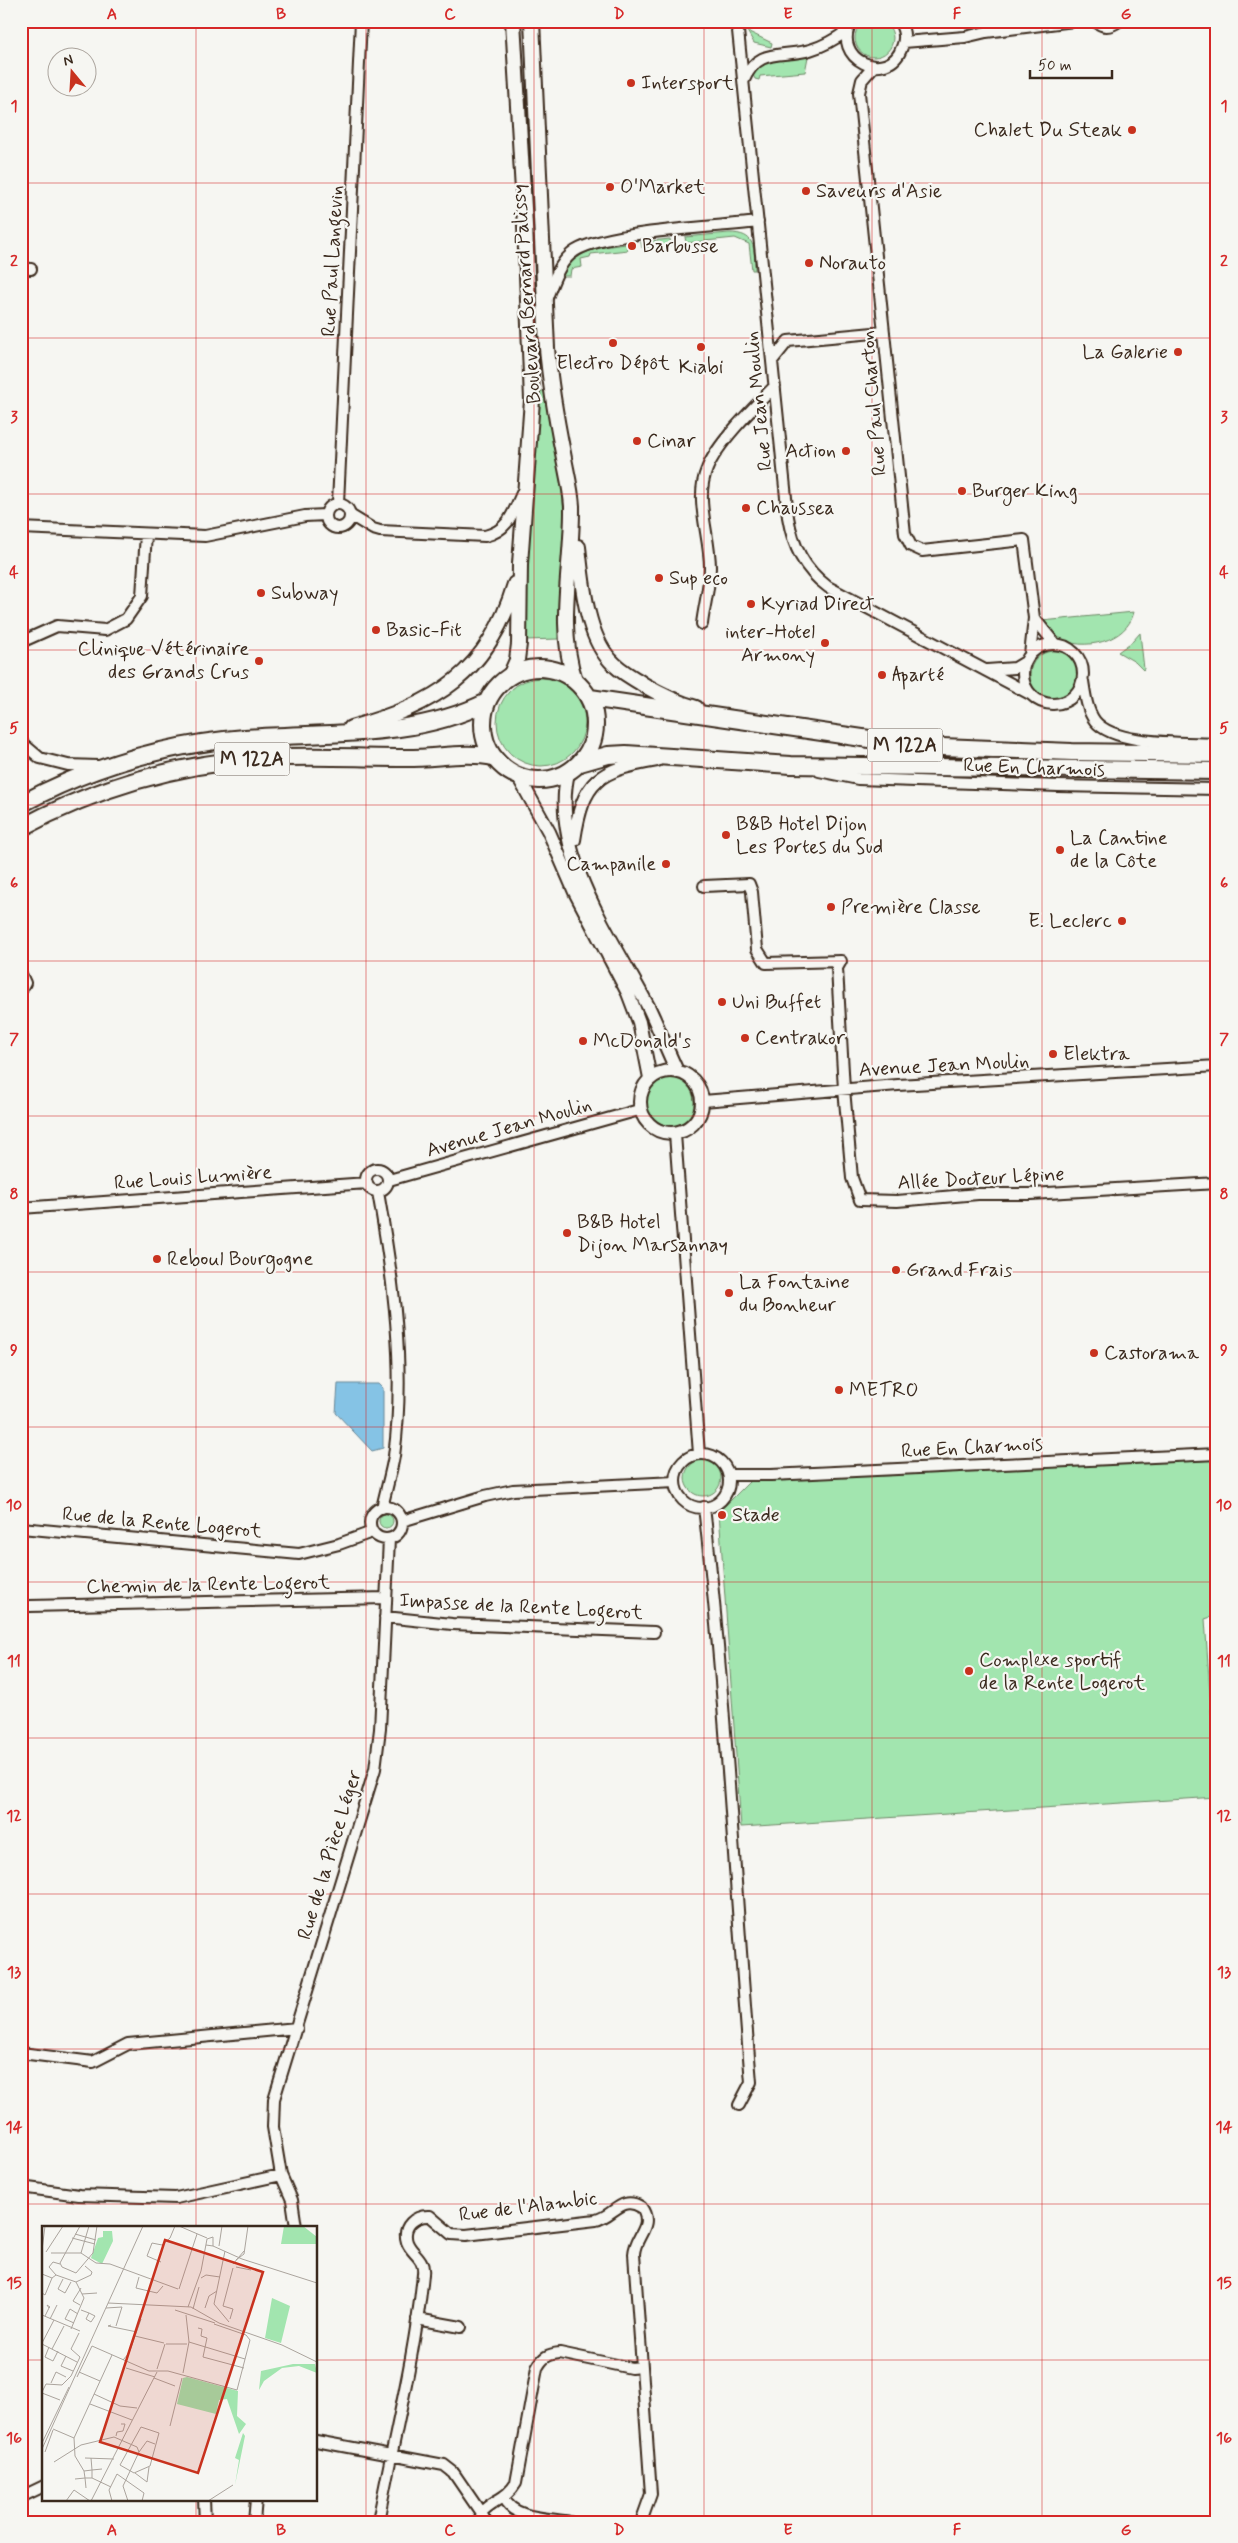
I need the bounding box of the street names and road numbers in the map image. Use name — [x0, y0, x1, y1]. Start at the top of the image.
street label: Boulevard Bernard Palissy — [506, 183, 548, 405]
street label: Rue Paul Langevin — [316, 184, 352, 338]
street label: Rue Paul Charton — [854, 329, 894, 477]
street label: Rue Jean Moulin — [738, 330, 780, 472]
road number: M 122A — [868, 728, 942, 762]
road number: M 122A — [214, 742, 290, 776]
street label: Rue En Charmois — [963, 752, 1105, 784]
street label: Avenue Jean Moulin — [858, 1048, 1030, 1084]
street label: Avenue Jean Moulin — [423, 1091, 595, 1165]
street label: Rue Louis Lumière — [113, 1159, 273, 1197]
street label: Allée Docteur Lépine — [897, 1161, 1065, 1197]
street label: Rue En Charmois — [900, 1431, 1044, 1465]
street label: Rue de la Rente Logerot — [61, 1501, 263, 1545]
street label: Chemin de la Rente Logerot — [86, 1569, 330, 1603]
street label: Impasse de la Rente Logerot — [398, 1587, 644, 1629]
street label: Rue de la Pièce Léger — [291, 1766, 369, 1943]
street label: Rue de l'Alambic — [458, 2185, 598, 2229]

